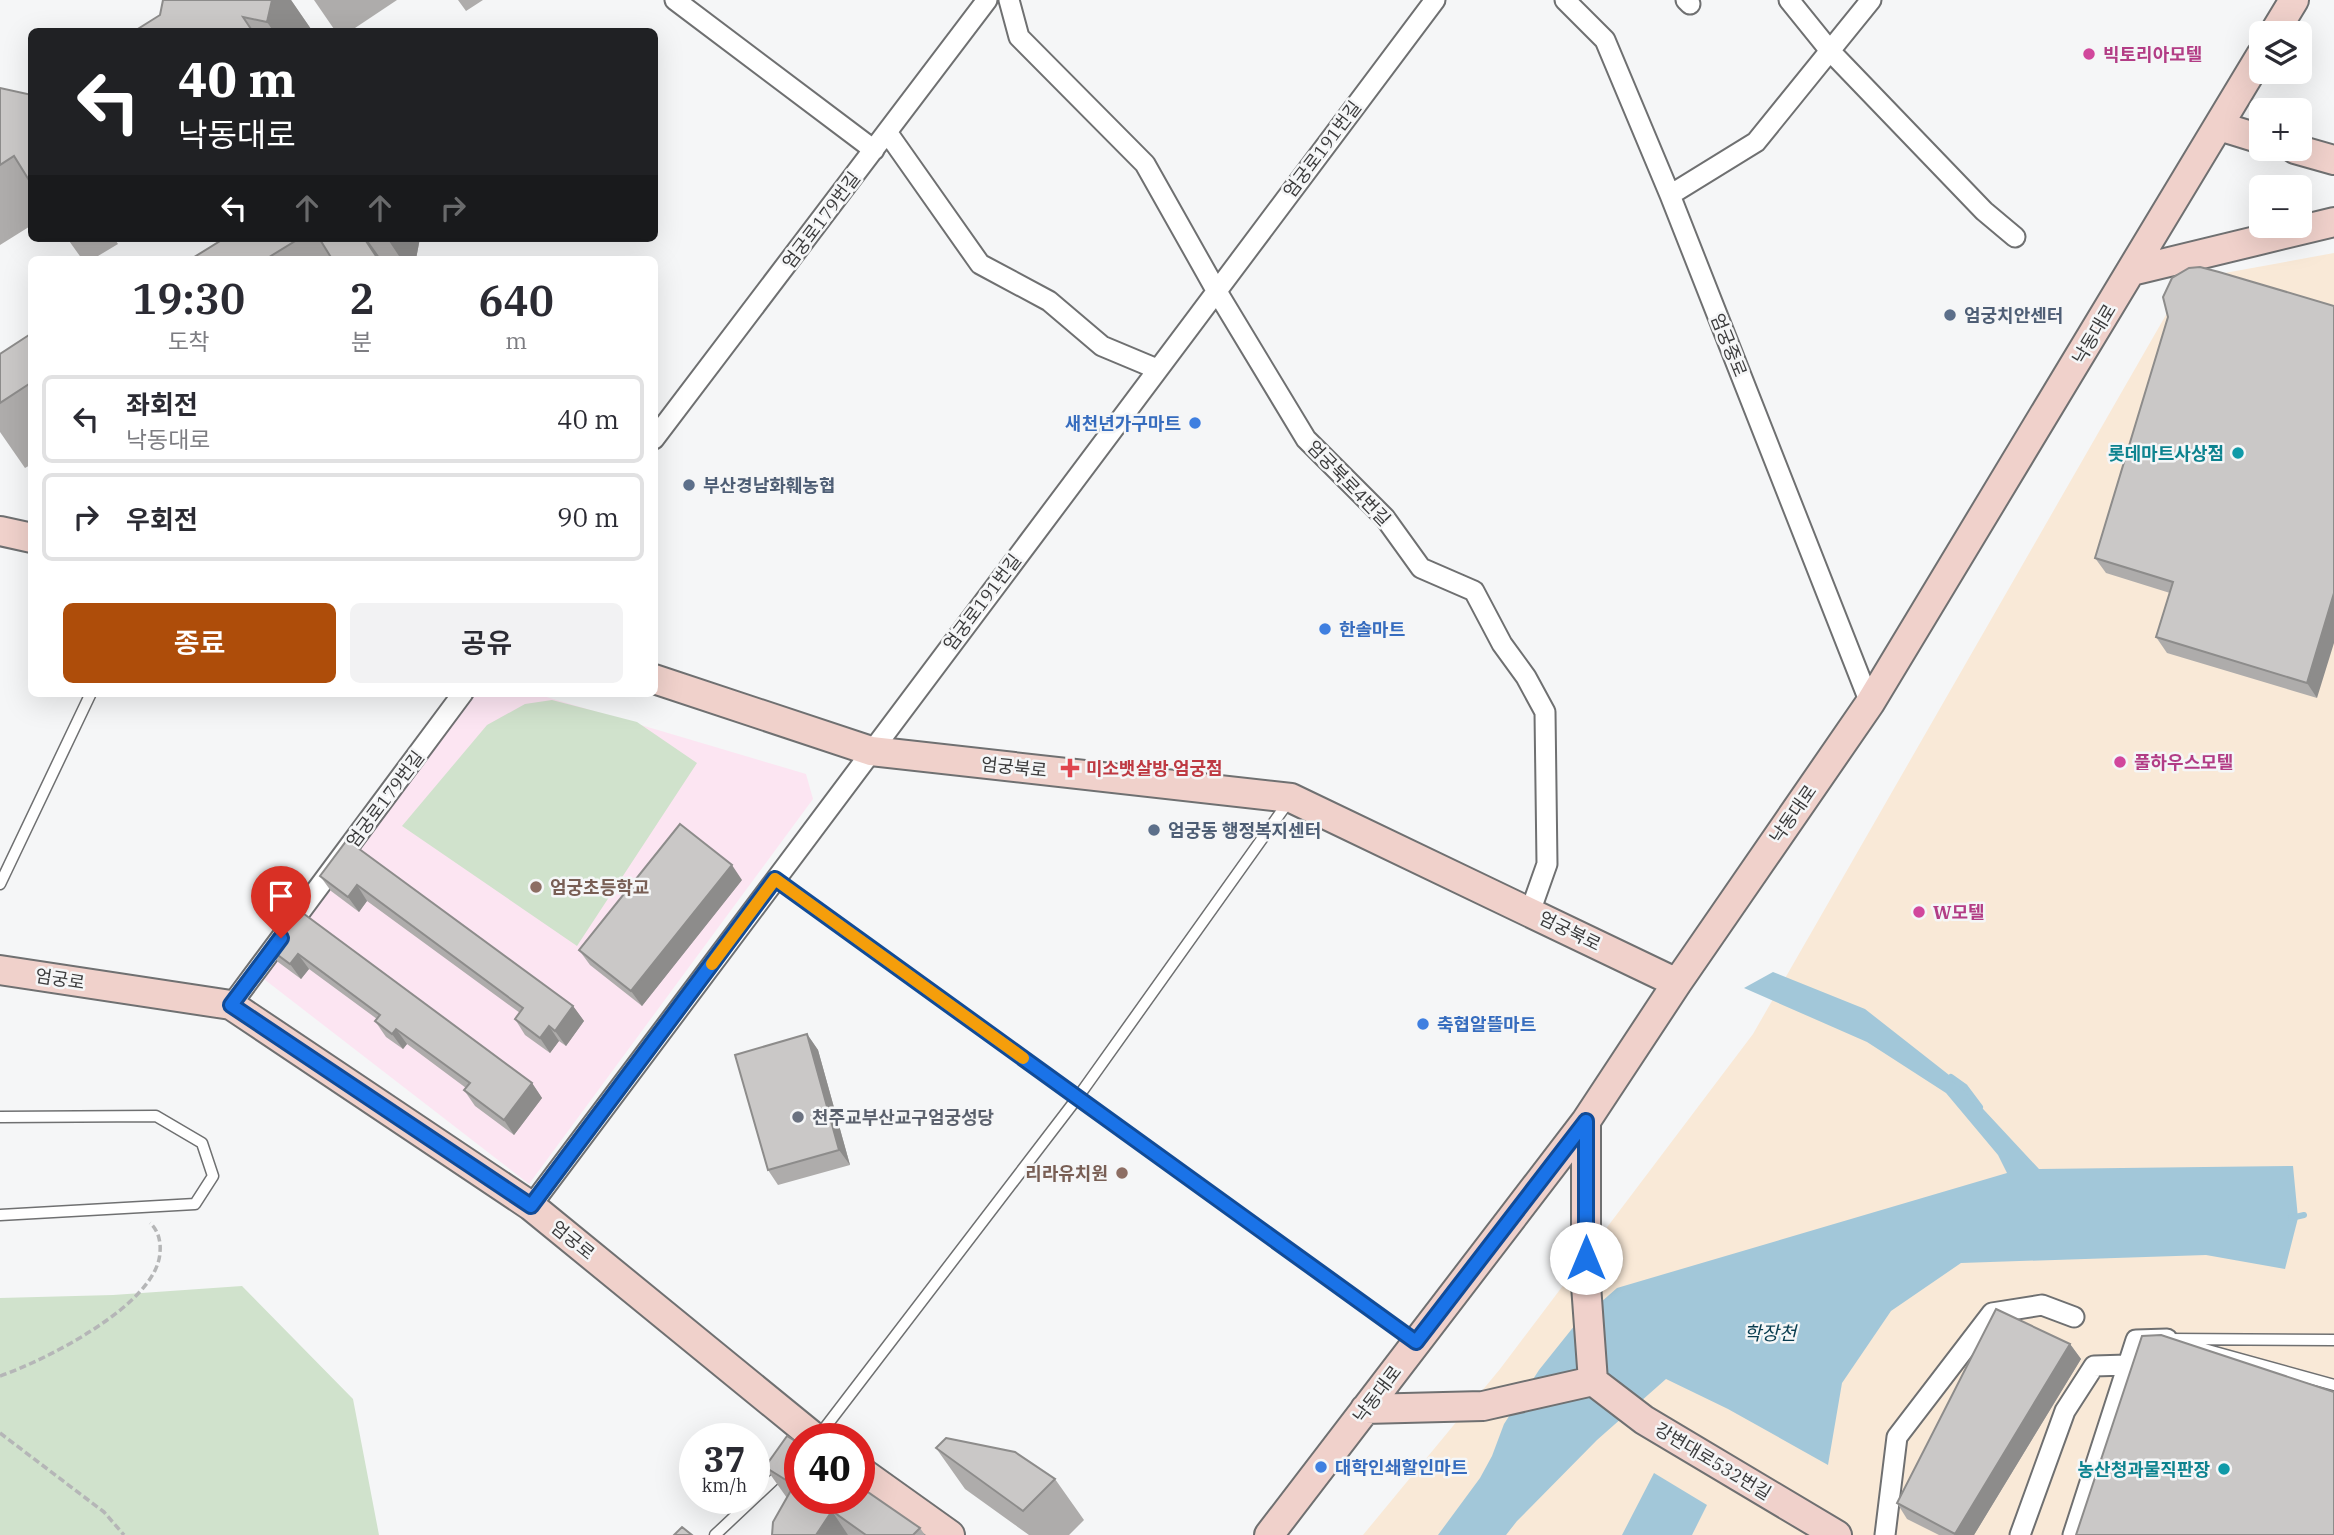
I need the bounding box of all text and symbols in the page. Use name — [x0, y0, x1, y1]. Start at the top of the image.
map controls — [2249, 21, 2312, 238]
button: layers — [2249, 21, 2312, 84]
place label: 빅토리아모텔 — [2103, 43, 2202, 66]
marker: 빅토리아모텔 — [2081, 46, 2097, 62]
text: 40 m — [178, 47, 296, 110]
icon: left — [63, 56, 154, 147]
street label: 엄궁로191번길 — [1278, 96, 1366, 202]
button: + — [2249, 98, 2312, 161]
text: 낙동대로 — [178, 113, 296, 155]
street label: 엄궁로179번길 — [777, 167, 865, 273]
button: − — [2249, 175, 2312, 238]
icon: left — [215, 189, 253, 227]
icon: ahead — [288, 189, 326, 227]
icon: ahead — [361, 189, 399, 227]
icon: right — [434, 189, 472, 227]
text: 19:30 — [132, 271, 245, 326]
text: 2 — [349, 271, 374, 326]
text: 640 — [478, 273, 554, 328]
street label: 낙동대로 — [2067, 300, 2121, 368]
place label: 엄궁치안센터 — [1964, 304, 2063, 327]
marker: 엄궁치안센터 — [1942, 307, 1958, 323]
street label: 엄궁중로 — [1706, 310, 1752, 380]
text: m — [505, 325, 527, 355]
text: 도착 — [167, 326, 210, 356]
text: 분 — [351, 326, 372, 356]
text: 좌회전 — [126, 387, 198, 421]
icon: left — [67, 400, 105, 438]
text: 40 m — [557, 402, 619, 436]
place label: 새천년가구마트 — [1065, 412, 1181, 435]
marker: 새천년가구마트 — [1187, 415, 1203, 431]
text: 낙동대로 — [126, 424, 211, 454]
street label: 엄궁북로4번길 — [1302, 435, 1396, 531]
place label: 롯데마트사상점 — [2108, 442, 2224, 465]
marker: 롯데마트사상점 — [2230, 445, 2246, 461]
place label: 부산경남화훼농협 — [703, 474, 835, 497]
marker: 부산경남화훼농협 — [681, 477, 697, 493]
icon: right — [67, 498, 105, 536]
text: 90 m — [557, 500, 619, 534]
text: 우회전 — [126, 502, 198, 536]
street label: 엄궁로191번길 — [938, 549, 1026, 655]
button: 종료 — [63, 603, 336, 683]
button: 공유 — [350, 603, 623, 683]
place label: 한솔마트 — [1339, 618, 1405, 641]
marker: 한솔마트 — [1317, 621, 1333, 637]
street label: 엄궁로179번길 — [341, 746, 429, 852]
place label: 풀하우스모텔 — [2134, 751, 2233, 774]
street label: 엄궁북로 — [980, 752, 1048, 782]
marker: 풀하우스모텔 — [2112, 754, 2128, 770]
place label: 미소뱃살방 엄궁점 — [1086, 757, 1223, 780]
marker: 미소뱃살방 엄궁점 — [1060, 758, 1080, 778]
street label: 낙동대로 — [1765, 780, 1821, 848]
place label: 엄궁동 행정복지센터 — [1168, 819, 1321, 842]
marker: 엄궁동 행정복지센터 — [1146, 822, 1162, 838]
pin — [251, 866, 311, 938]
place label: 엄궁초등학교 — [550, 876, 649, 899]
icon: arrive — [262, 877, 300, 915]
marker: 엄궁초등학교 — [528, 879, 544, 895]
place label: W모텔 — [1933, 901, 1985, 924]
marker: W모텔 — [1911, 904, 1927, 920]
street label: 엄궁북로 — [1535, 906, 1605, 956]
street label: 엄궁로 — [34, 964, 86, 994]
place label: 축협알뜰마트 — [1437, 1013, 1536, 1036]
marker: 축협알뜰마트 — [1415, 1016, 1431, 1032]
place label: 천주교부산교구엄궁성당 — [812, 1106, 994, 1129]
marker: 천주교부산교구엄궁성당 — [790, 1109, 806, 1125]
place label: 리라유치원 — [1025, 1162, 1108, 1185]
marker: 리라유치원 — [1114, 1165, 1130, 1181]
street label: 엄궁로 — [546, 1215, 600, 1265]
position arrow — [1549, 1221, 1623, 1295]
water label: 학장천 — [1744, 1321, 1798, 1345]
street label: 낙동대로 — [1348, 1361, 1406, 1427]
street label: 강변대로532번길 — [1651, 1417, 1775, 1505]
speed limit sign: 40 — [784, 1423, 875, 1514]
text: 37 — [703, 1436, 746, 1482]
place label: 대학인쇄할인마트 — [1335, 1456, 1467, 1479]
place label: 농산청과물직판장 — [2078, 1458, 2210, 1481]
marker: 대학인쇄할인마트 — [1313, 1459, 1329, 1475]
marker: 농산청과물직판장 — [2216, 1461, 2232, 1477]
text: km/h — [702, 1474, 747, 1497]

